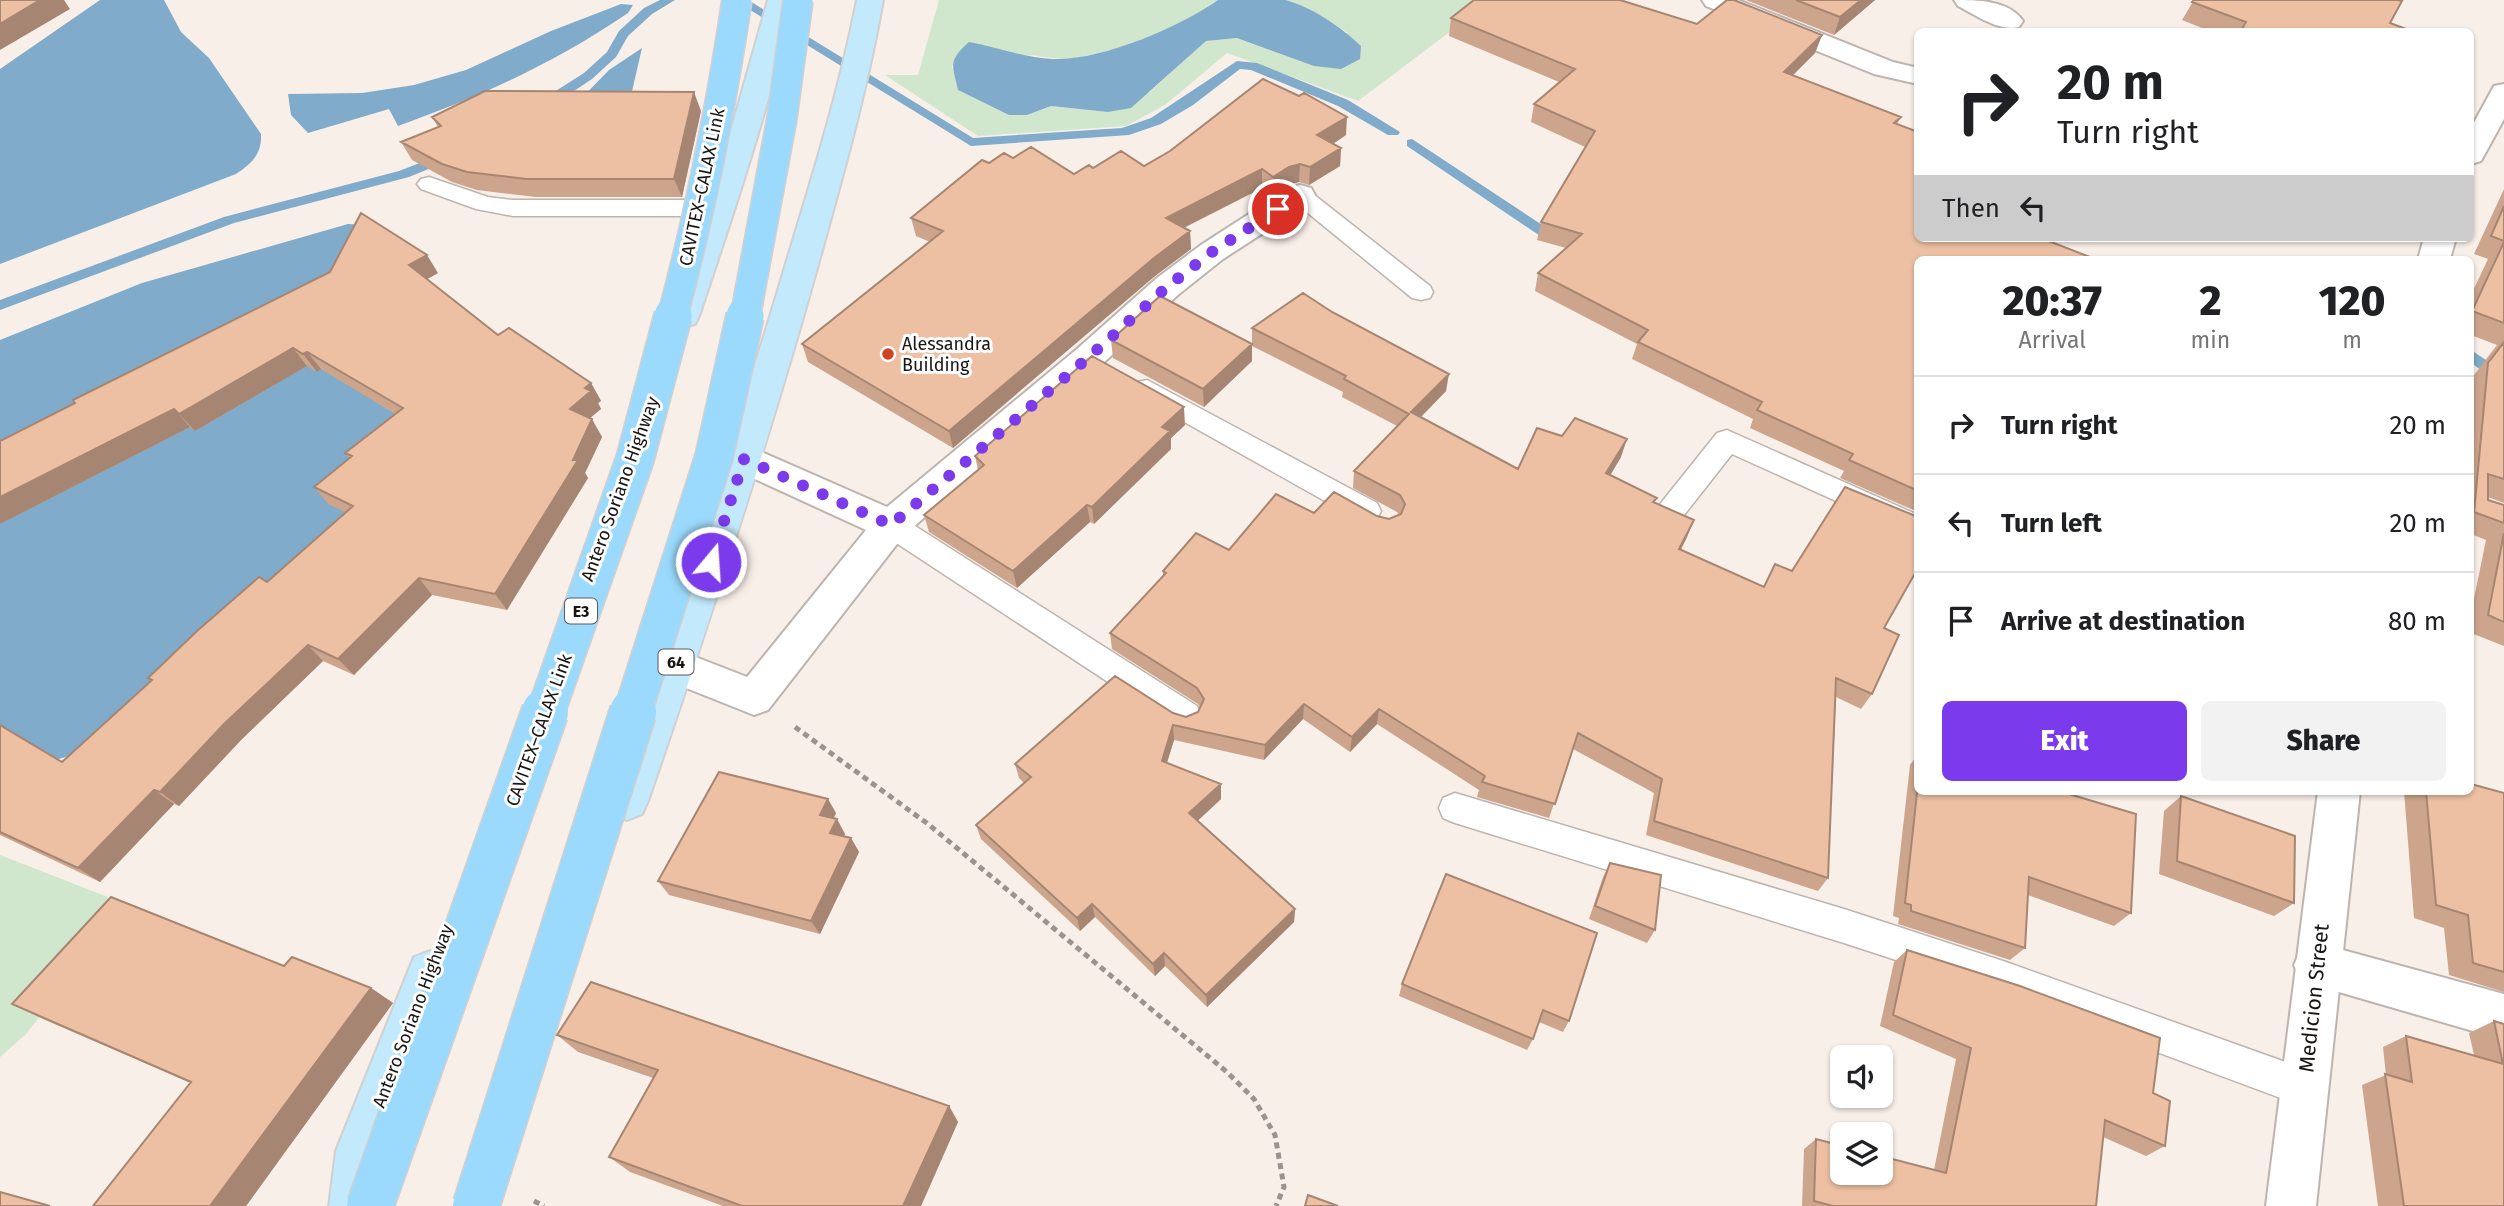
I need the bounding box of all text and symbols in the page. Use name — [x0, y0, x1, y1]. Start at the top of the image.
text: 20 m — [2057, 53, 2164, 112]
icon: right — [1942, 56, 2033, 147]
street label: CAVITEX–CALAX Link — [675, 105, 730, 268]
text: Turn right — [2057, 113, 2199, 151]
pin — [1248, 179, 1308, 239]
icon: left — [2014, 189, 2052, 227]
icon: arrive — [1259, 190, 1297, 228]
text: Then — [1942, 193, 2000, 224]
text: 20:37 — [2002, 276, 2102, 326]
text: 2 — [2199, 276, 2221, 326]
text: 120 — [2319, 276, 2386, 326]
text: Arrival — [2019, 326, 2086, 354]
text: min — [2191, 326, 2230, 354]
text: m — [2342, 326, 2362, 354]
place label: Alessandra Building — [902, 333, 991, 376]
marker: Alessandra Building — [880, 346, 896, 362]
street label: Antero Soriano Highway — [576, 394, 664, 584]
icon: right — [1942, 406, 1980, 444]
text: Turn right — [2001, 410, 2118, 441]
text: 20 m — [2389, 410, 2446, 441]
icon: left — [1942, 504, 1980, 542]
text: Turn left — [2001, 508, 2102, 539]
text: 20 m — [2389, 508, 2446, 539]
position arrow — [674, 525, 748, 599]
road number: E3 — [565, 598, 597, 624]
icon: arrive — [1942, 602, 1980, 640]
text: Arrive at destination — [2001, 606, 2245, 637]
text: 80 m — [2388, 606, 2446, 637]
street label: CAVITEX–CALAX Link — [501, 650, 577, 809]
road number: 64 — [658, 650, 694, 674]
button: Exit — [1942, 701, 2187, 781]
button: Share — [2201, 701, 2446, 781]
street label: Antero Soriano Highway — [368, 921, 458, 1111]
street label: Medicion Street — [2293, 922, 2335, 1074]
map controls — [1830, 1045, 1893, 1185]
button: sound — [1830, 1045, 1893, 1108]
button: layers — [1830, 1122, 1893, 1185]

